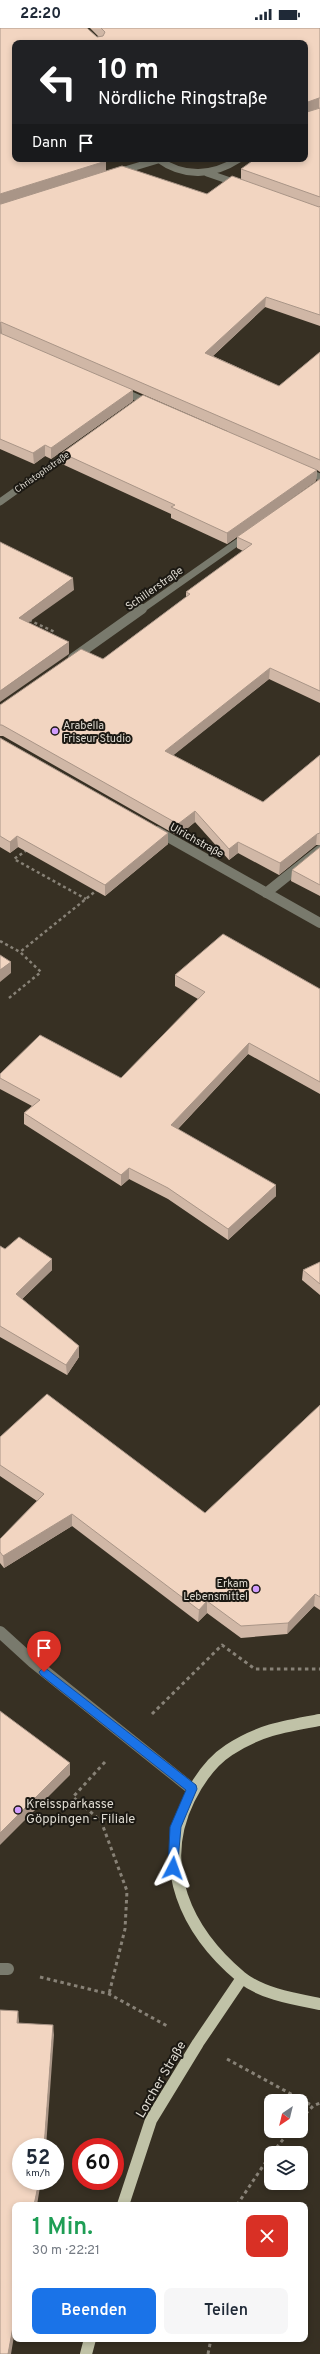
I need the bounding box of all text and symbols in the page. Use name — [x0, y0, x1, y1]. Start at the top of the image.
text: 22:20 — [20, 5, 61, 24]
text: 10 m — [98, 53, 159, 89]
icon: left — [32, 56, 84, 108]
text: Nördliche Ringstraße — [98, 88, 267, 111]
icon: arrive — [75, 132, 97, 154]
text: Dann — [32, 134, 67, 153]
street label: Christophstraße — [13, 449, 72, 495]
street label: Schillerstraße — [123, 564, 186, 614]
place label: Arabella Friseur Studio — [63, 719, 131, 746]
marker: Arabella Friseur Studio — [50, 726, 60, 736]
street label: Ulrichstraße — [167, 820, 226, 862]
place label: Erkam Lebensmittel — [183, 1577, 248, 1604]
marker: Erkam Lebensmittel — [251, 1584, 261, 1594]
pin — [27, 1631, 61, 1672]
icon: arrive — [33, 1637, 55, 1659]
place label: Kreissparkasse Göppingen - Filiale — [26, 1797, 135, 1828]
marker: Kreissparkasse Göppingen - Filiale — [13, 1805, 23, 1815]
position arrow — [152, 1847, 194, 1889]
street label: Lorcher Straße — [133, 2039, 190, 2121]
north arrow — [264, 2094, 308, 2138]
map controls — [264, 2094, 308, 2190]
speed limit sign: 60 — [72, 2138, 124, 2190]
text: 52 — [26, 2146, 50, 2172]
button: layers — [264, 2146, 308, 2190]
text: km/h — [26, 2167, 50, 2180]
text: 1 Min. — [32, 2213, 93, 2243]
button: close — [246, 2215, 288, 2257]
text: 30 m · 22:21 — [32, 2243, 100, 2259]
button: Beenden — [32, 2288, 156, 2334]
button: Teilen — [164, 2288, 288, 2334]

